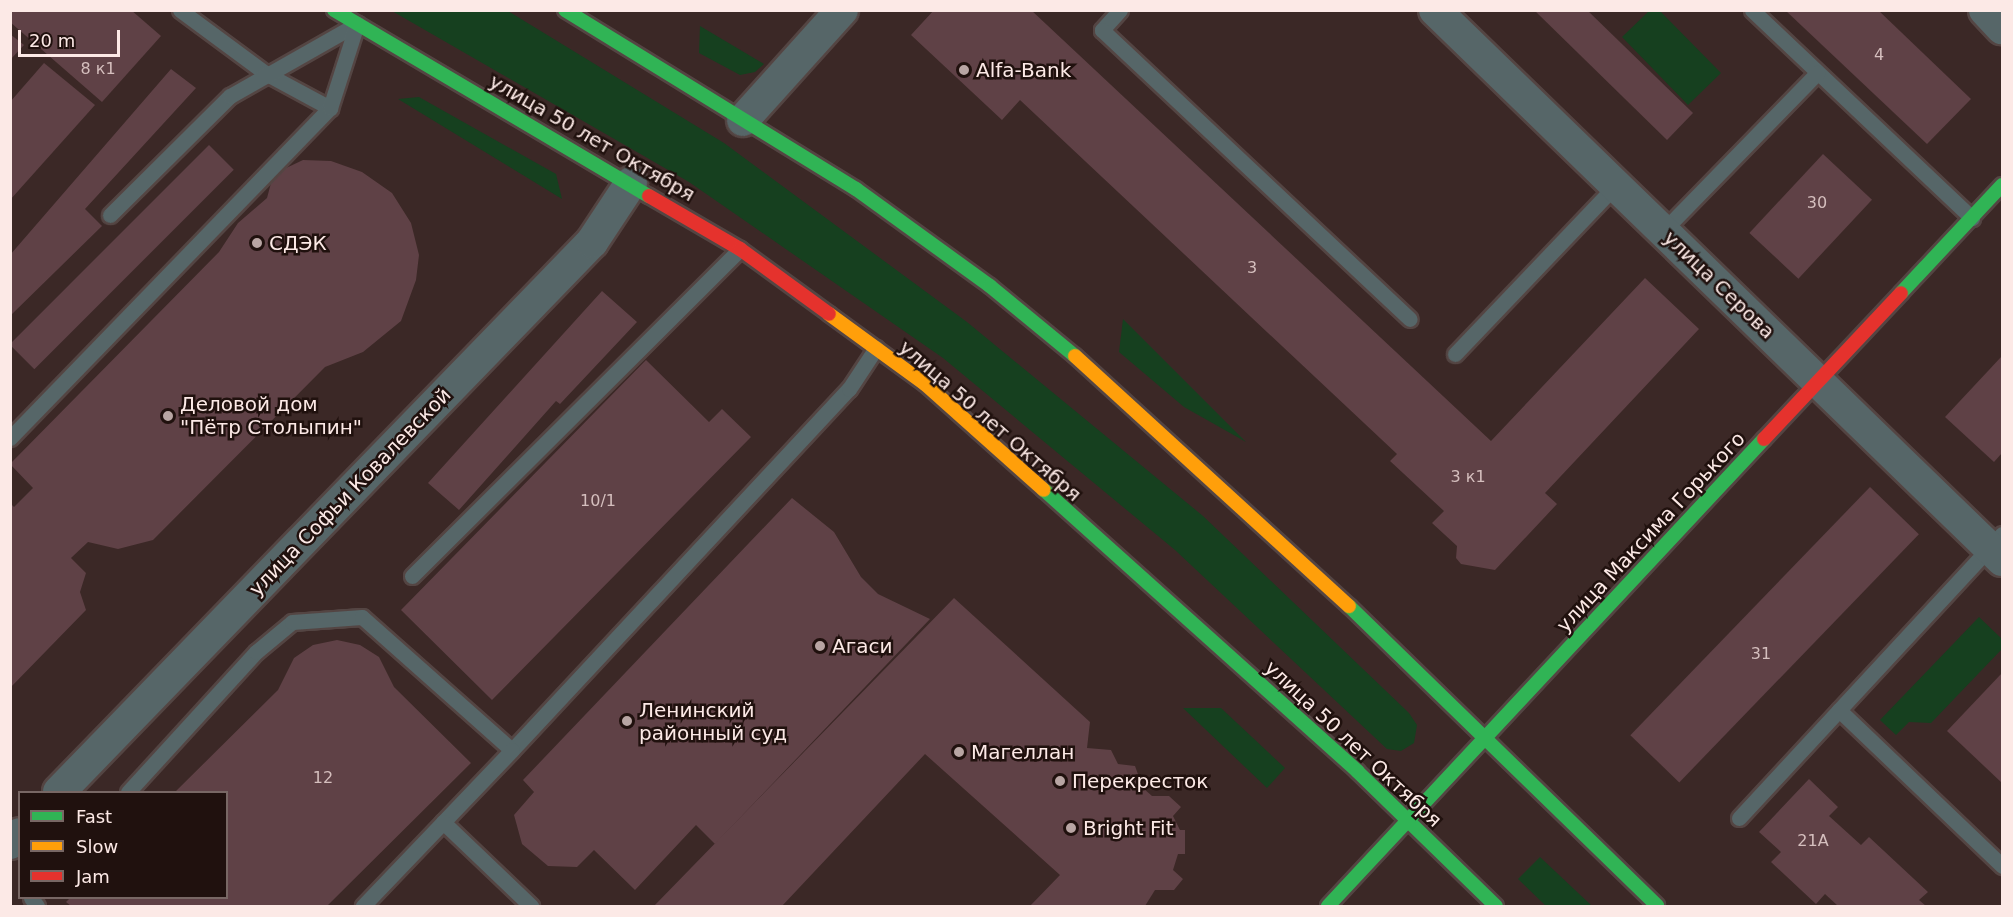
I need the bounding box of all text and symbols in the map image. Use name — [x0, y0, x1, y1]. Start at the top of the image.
scale bar — [21, 18, 123, 56]
text: 20 m — [29, 30, 75, 51]
house number: 4 — [1874, 45, 1884, 65]
place label: Alfa-Bank — [976, 58, 1071, 82]
house number: 8 к1 — [80, 59, 116, 79]
marker: Alfa-Bank — [957, 63, 971, 77]
street label: улица 50 лет Октября — [485, 69, 699, 207]
house number: 30 — [1807, 193, 1827, 213]
street label: улица Серова — [1658, 226, 1780, 344]
place label: СДЭК — [269, 231, 327, 255]
marker: СДЭК — [250, 236, 264, 250]
house number: 3 — [1247, 258, 1257, 278]
street label: улица 50 лет Октября — [894, 335, 1086, 507]
street label: улица Софьи Ковалевской — [244, 383, 456, 601]
place label: Деловой дом "Пётр Столыпин" — [180, 392, 362, 439]
marker: Деловой дом "Пётр Столыпин" — [161, 409, 175, 423]
street label: улица Максима Горького — [1552, 427, 1750, 637]
house number: 3 к1 — [1450, 467, 1486, 487]
house number: 10/1 — [580, 491, 616, 511]
place label: Агаси — [832, 634, 892, 658]
marker: Агаси — [813, 639, 827, 653]
house number: 31 — [1751, 644, 1771, 664]
street label: улица 50 лет Октября — [1259, 656, 1447, 832]
place label: Ленинский районный суд — [639, 698, 787, 745]
marker: Ленинский районный суд — [620, 714, 634, 728]
place label: Магеллан — [971, 740, 1074, 764]
marker: Магеллан — [952, 745, 966, 759]
house number: 12 — [313, 768, 333, 788]
place label: Перекресток — [1072, 769, 1208, 793]
marker: Перекресток — [1053, 774, 1067, 788]
legend — [18, 791, 228, 899]
text: Fast — [76, 806, 112, 827]
place label: Bright Fit — [1083, 816, 1174, 840]
marker: Bright Fit — [1064, 821, 1078, 835]
house number: 21А — [1797, 831, 1829, 851]
text: Slow — [76, 836, 118, 857]
text: Jam — [76, 866, 110, 887]

